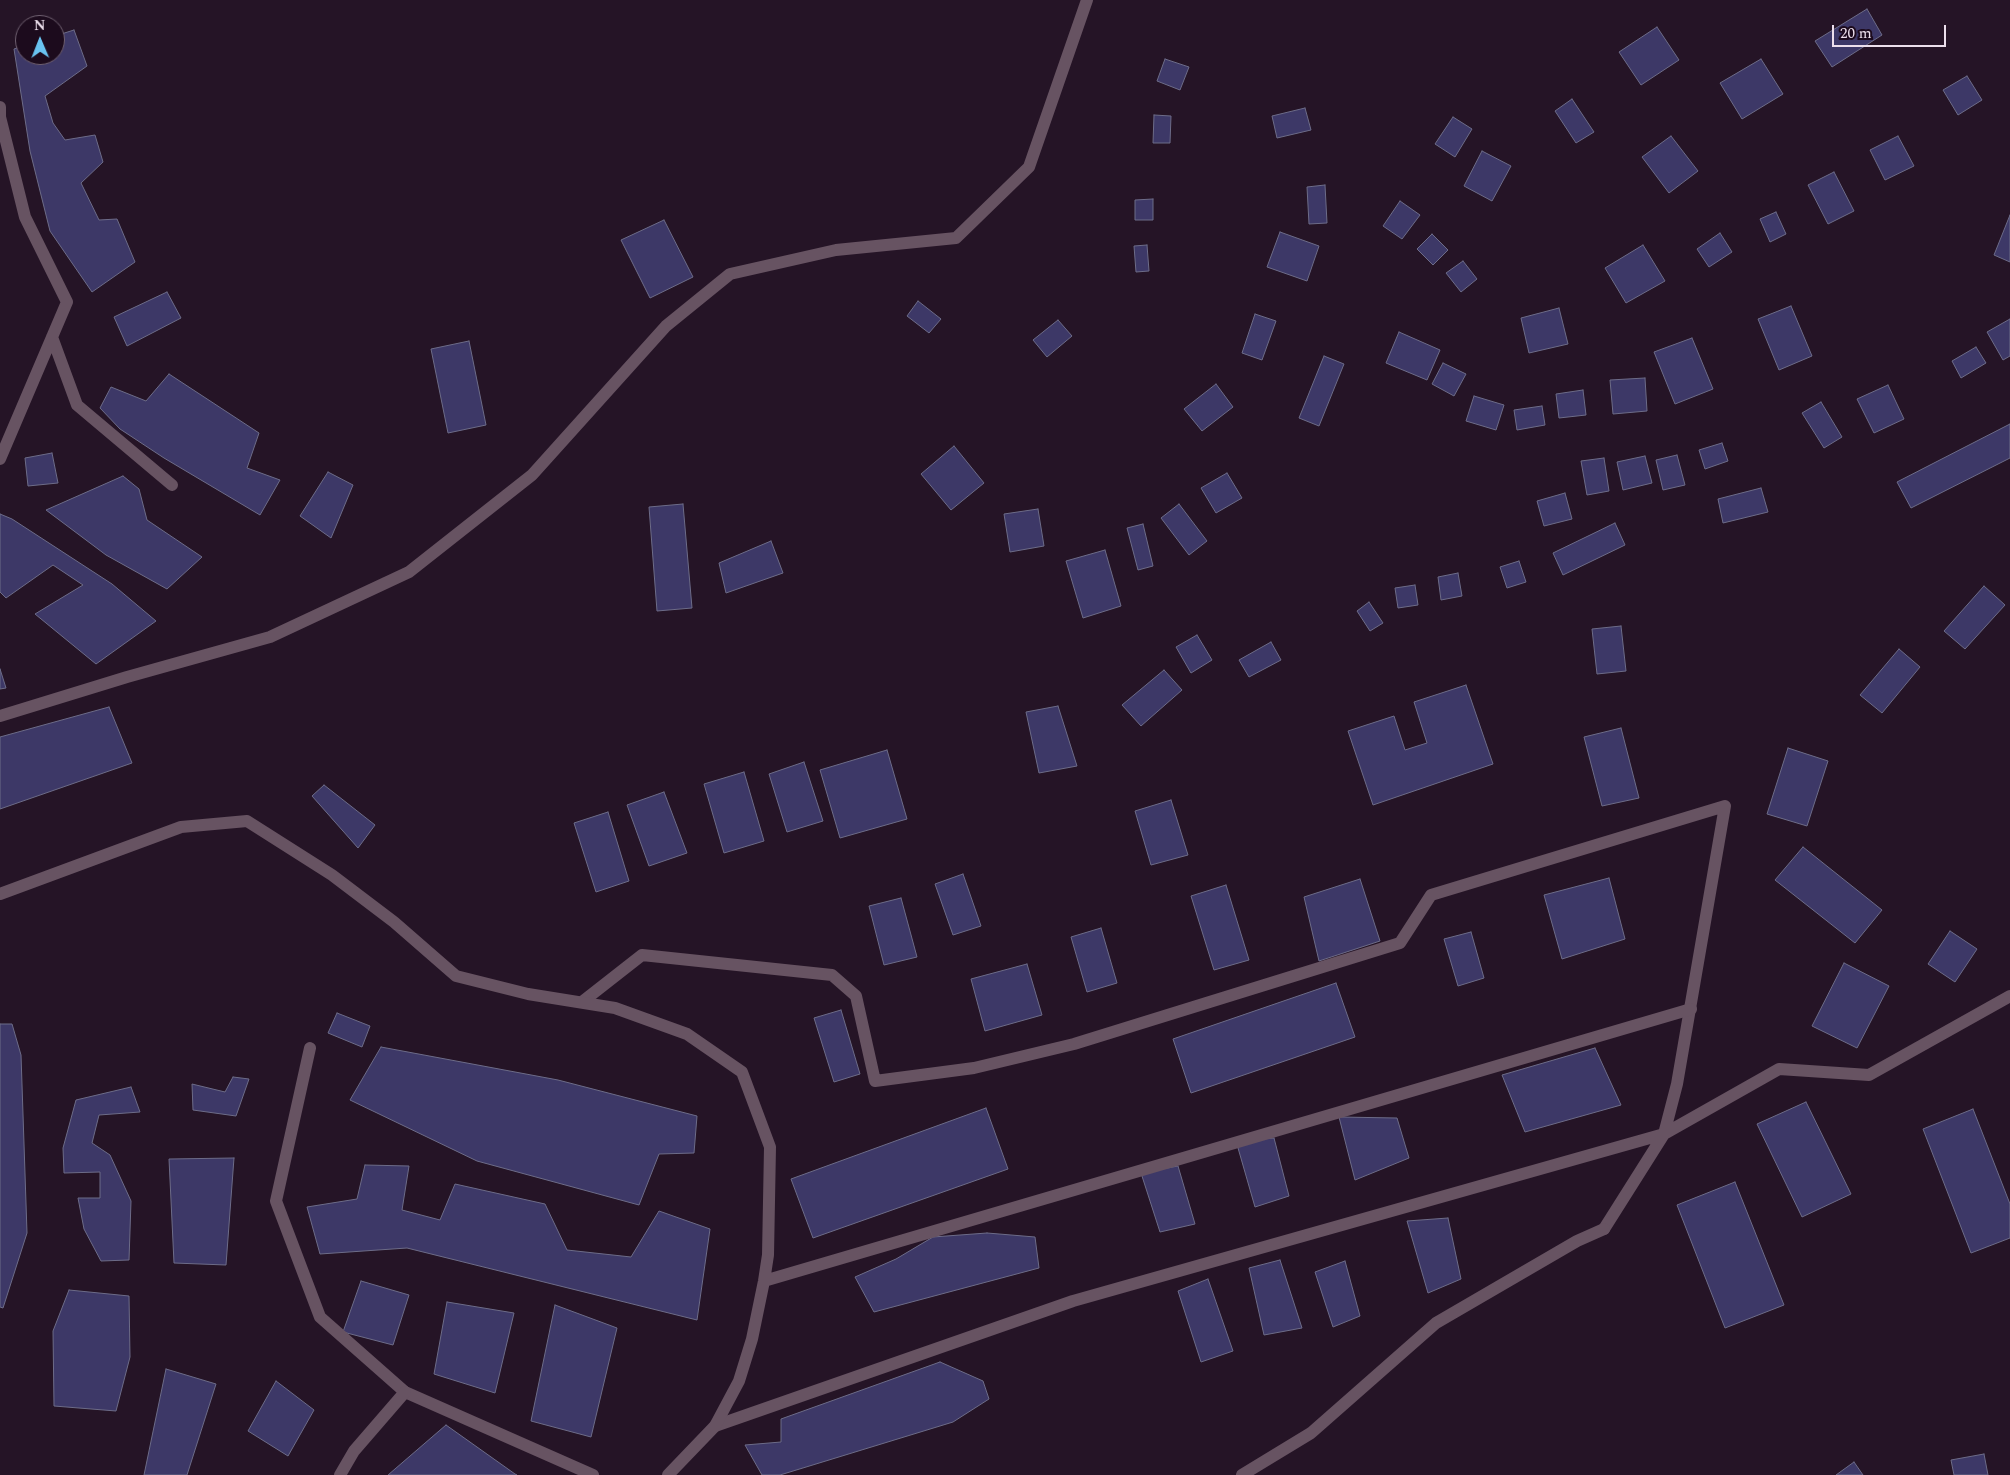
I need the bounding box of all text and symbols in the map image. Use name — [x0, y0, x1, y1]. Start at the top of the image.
north arrow — [15, 15, 65, 65]
text: N — [34, 15, 46, 36]
scale bar — [1835, 15, 1949, 47]
text: 20 m — [1840, 22, 1872, 45]

